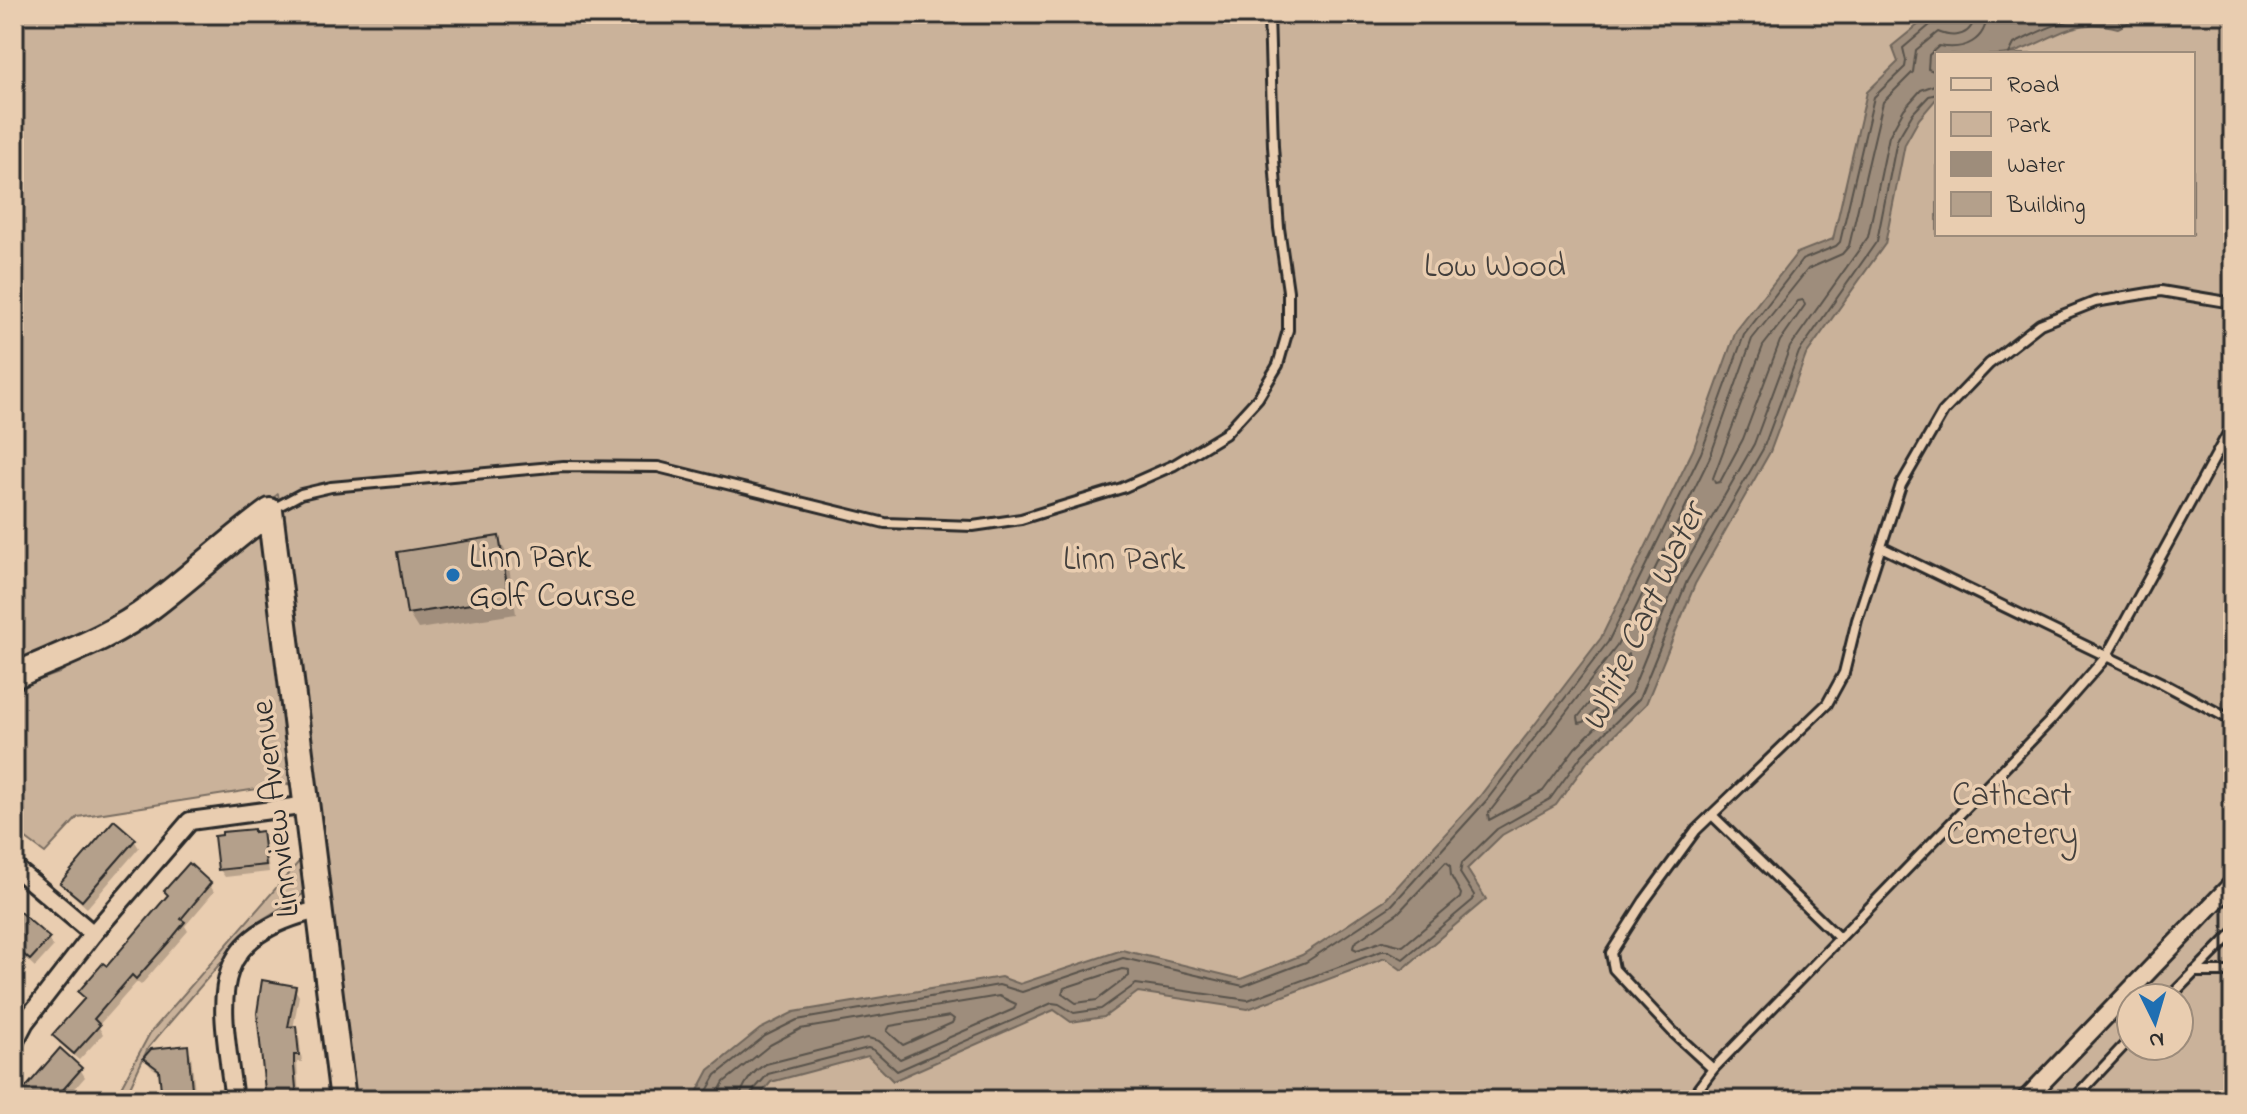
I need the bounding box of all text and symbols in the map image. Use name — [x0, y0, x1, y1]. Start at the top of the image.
legend — [1935, 52, 2195, 236]
text: Road — [2007, 69, 2060, 104]
text: Park — [2007, 109, 2051, 144]
text: Water — [2007, 149, 2065, 184]
text: Building — [2006, 189, 2086, 224]
park label: Low Wood — [1424, 243, 1566, 293]
water label: White Cart Water — [1569, 491, 1723, 741]
place label: Linn Park Golf Course — [469, 534, 637, 623]
park label: Linn Park — [1063, 536, 1185, 586]
marker: Linn Park Golf Course — [444, 566, 462, 584]
street label: Linnview Avenue — [239, 696, 315, 920]
park label: Cathcart Cemetery — [1946, 772, 2078, 861]
north arrow — [2115, 982, 2195, 1062]
text: N — [2148, 1022, 2165, 1056]

